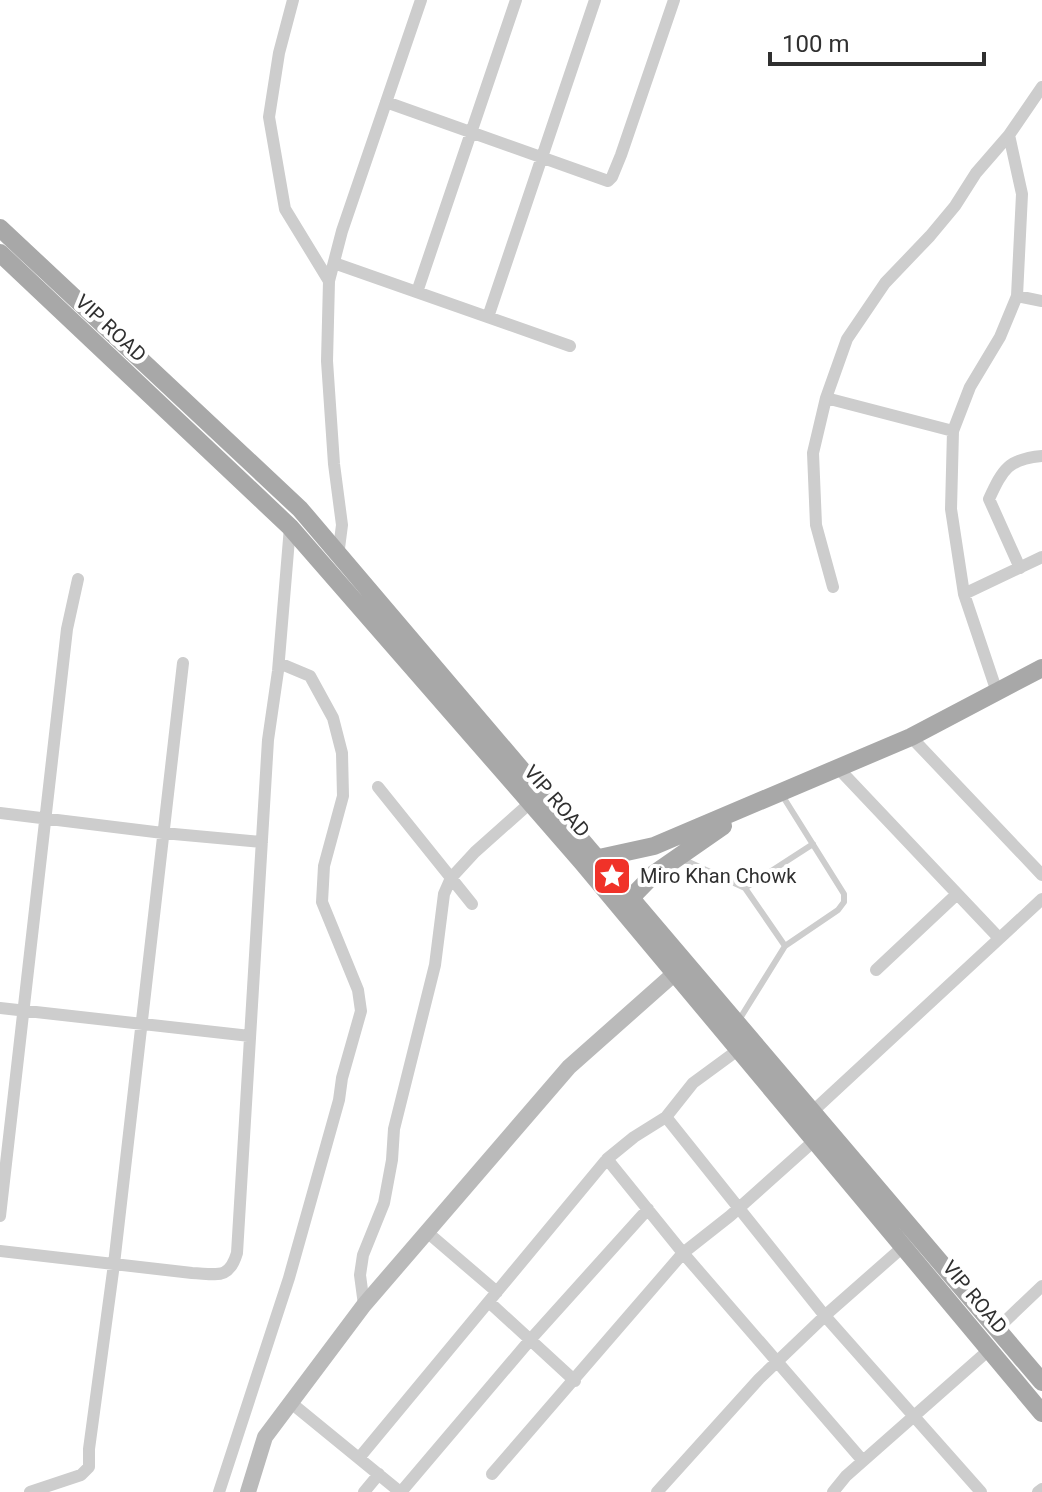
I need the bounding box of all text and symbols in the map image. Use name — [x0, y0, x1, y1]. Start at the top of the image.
scale bar — [770, 16, 984, 66]
text: 100 m — [782, 30, 849, 58]
street label: VIP ROAD — [71, 289, 151, 367]
street label: VIP ROAD — [519, 760, 595, 842]
place icon: Miro Khan Chowk — [591, 855, 633, 897]
place label: Miro Khan Chowk — [640, 864, 797, 888]
street label: VIP ROAD — [938, 1256, 1012, 1338]

